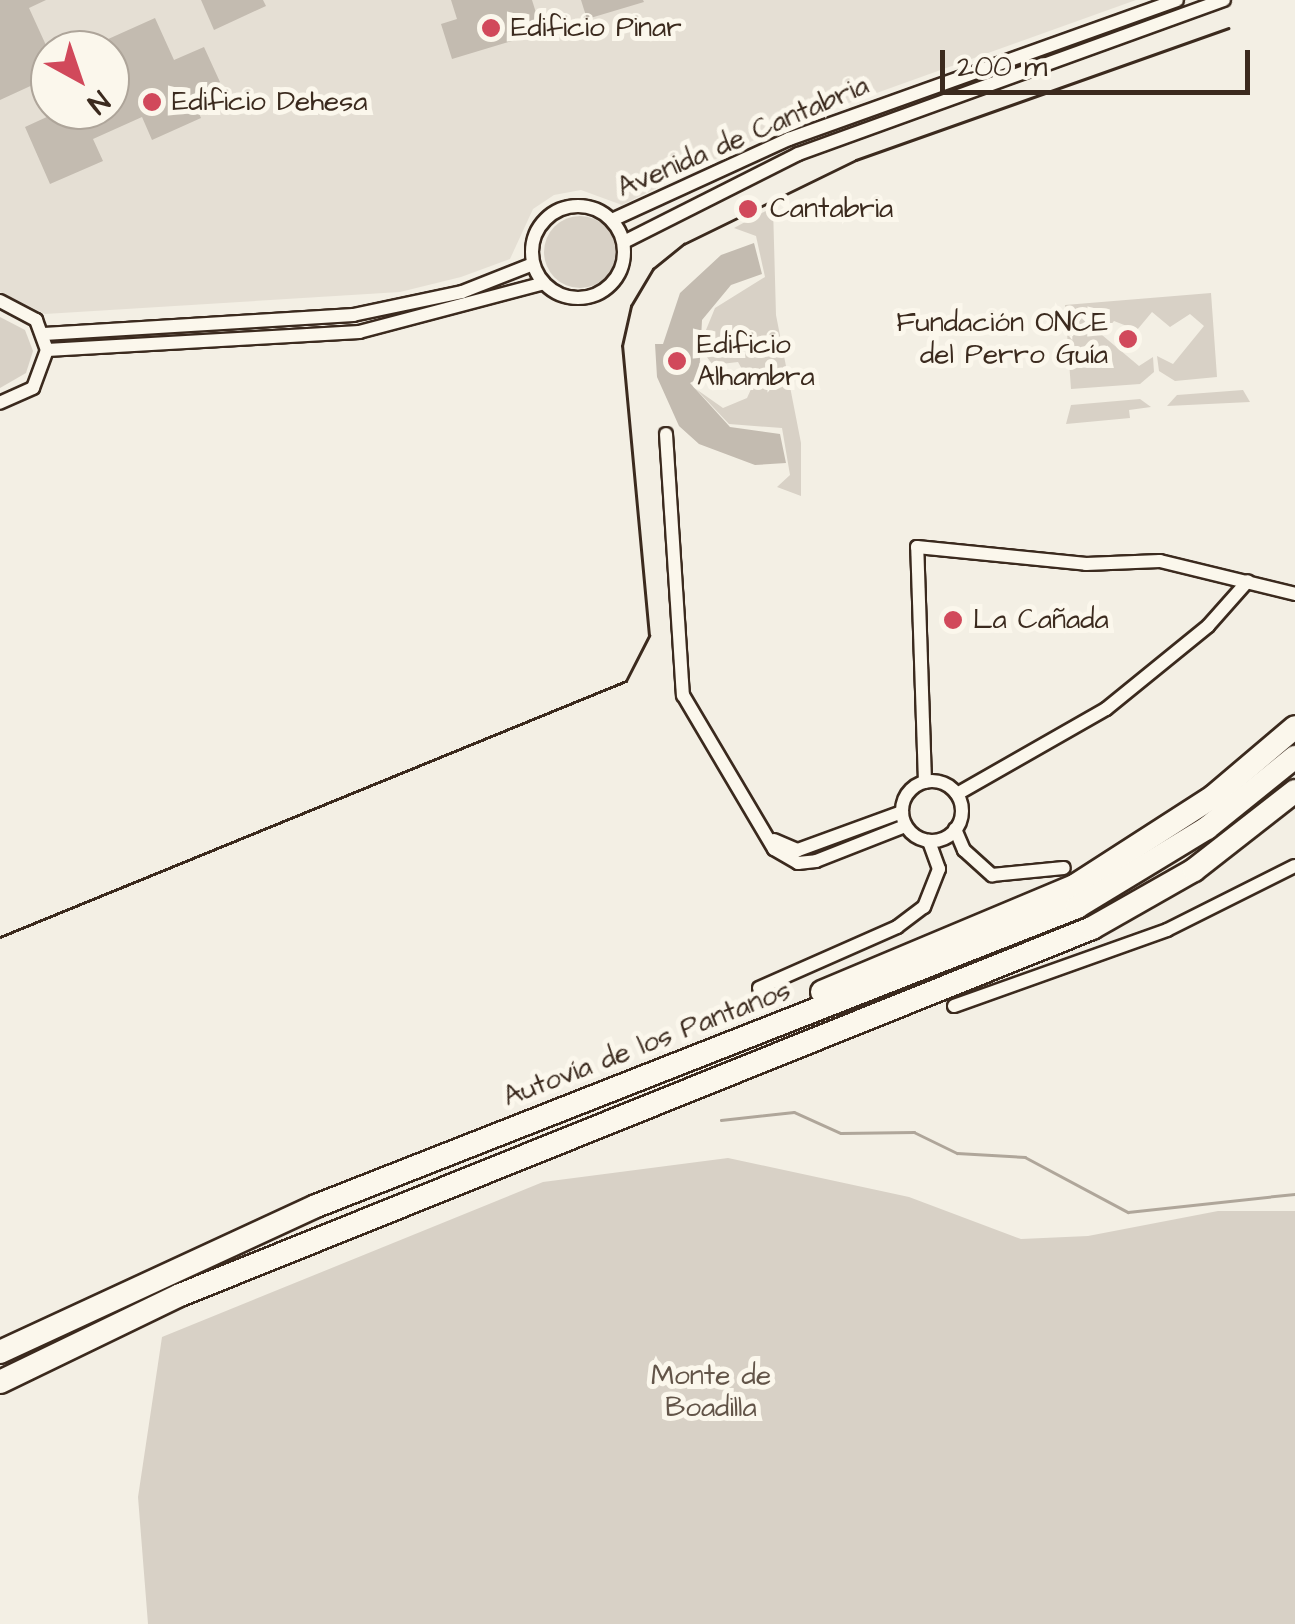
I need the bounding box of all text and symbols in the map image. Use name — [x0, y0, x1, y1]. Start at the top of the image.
place label: Edificio Pinar — [511, 11, 682, 45]
marker: Edificio Pinar — [480, 17, 502, 39]
north arrow — [30, 30, 130, 130]
scale bar — [945, 30, 1255, 92]
text: 200 m — [957, 46, 1047, 88]
street label: Avenida de Cantabria — [612, 69, 874, 205]
text: N — [79, 81, 118, 122]
place label: Edificio Dehesa — [172, 85, 368, 119]
marker: Edificio Dehesa — [141, 91, 163, 113]
place label: Cantabria — [770, 192, 893, 226]
marker: Cantabria — [735, 196, 761, 222]
place label: Fundación ONCE del Perro Guía — [896, 306, 1108, 372]
place label: Edificio Alhambra — [697, 328, 815, 394]
marker: Fundación ONCE del Perro Guía — [1117, 328, 1139, 350]
marker: Edificio Alhambra — [666, 350, 688, 372]
place label: La Cañada — [973, 603, 1109, 637]
marker: La Cañada — [942, 609, 964, 631]
street label: Autovía de los Pantanos — [499, 974, 795, 1114]
park label: Monte de Boadilla — [651, 1359, 771, 1425]

